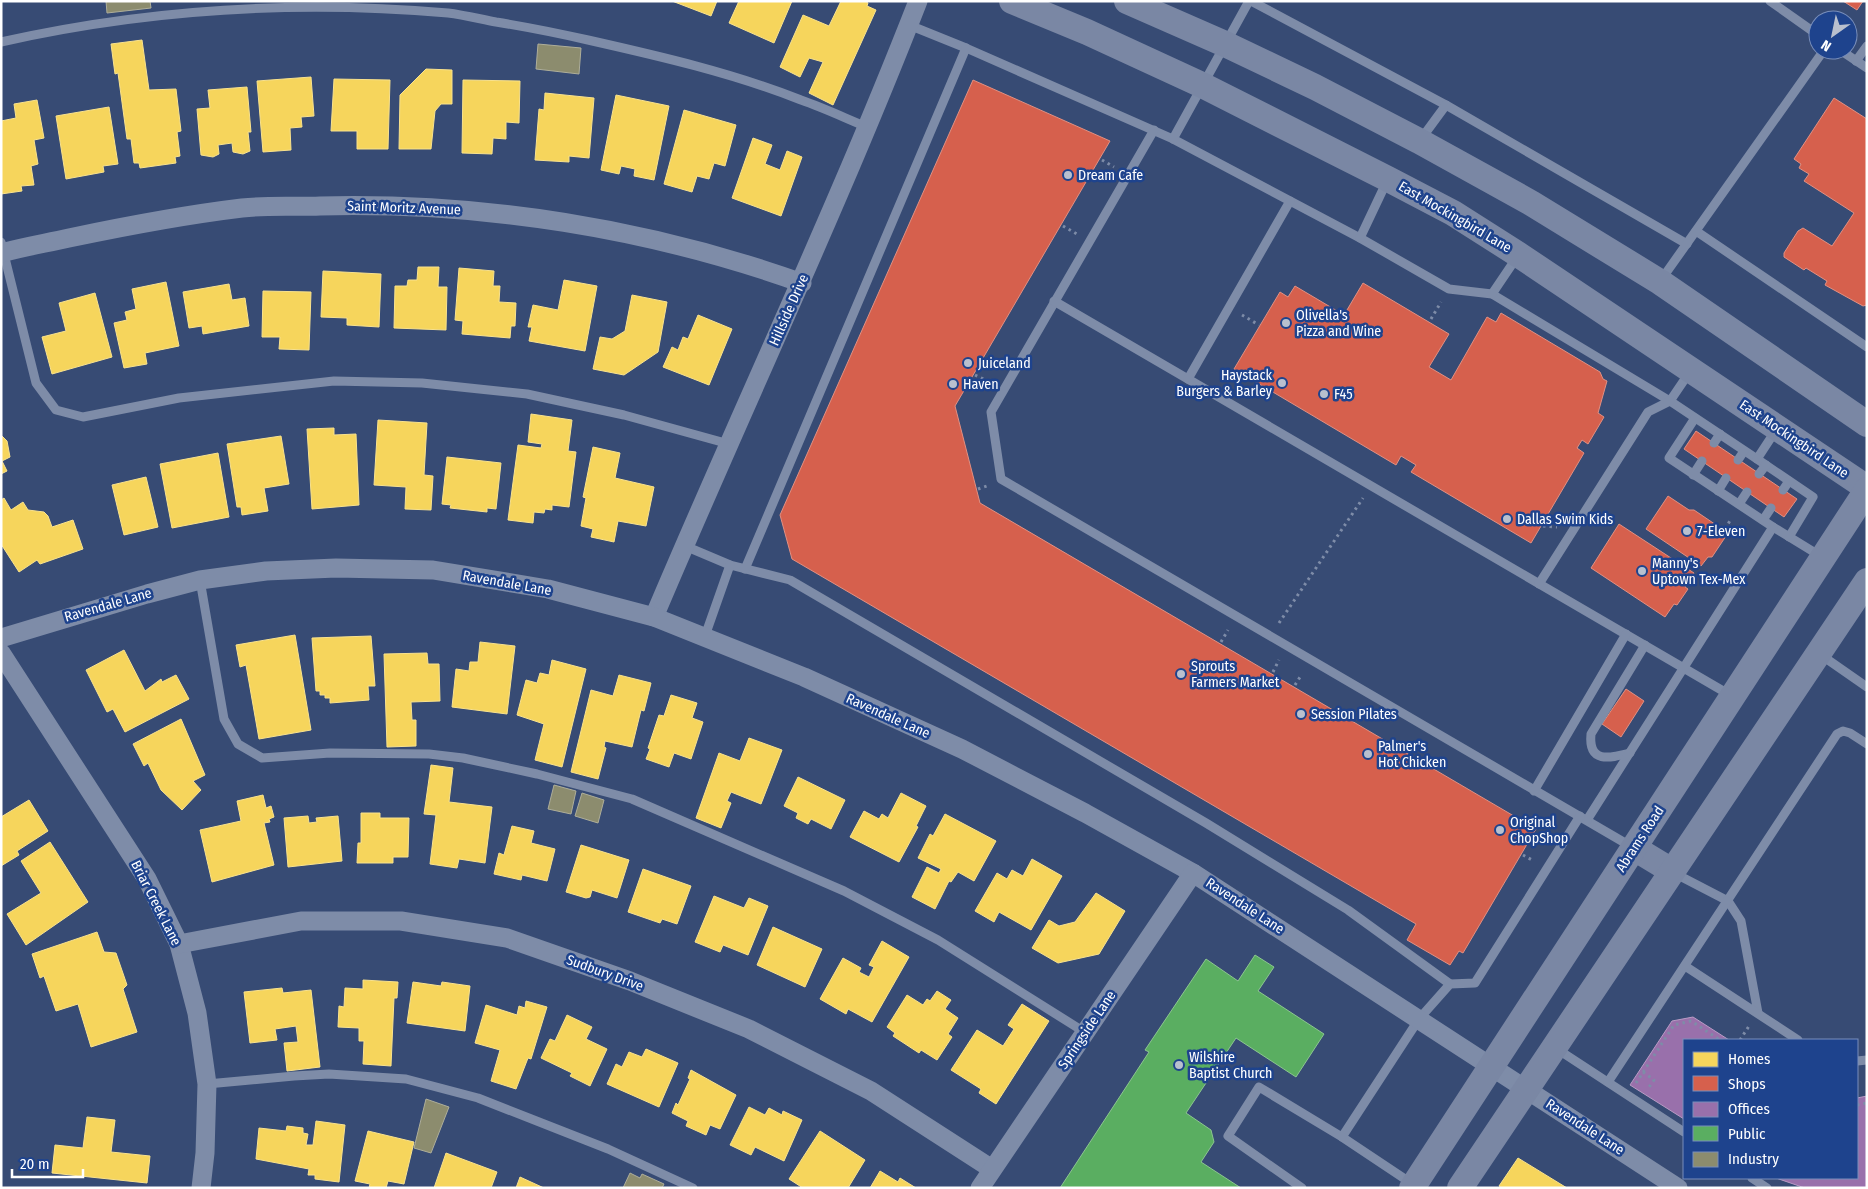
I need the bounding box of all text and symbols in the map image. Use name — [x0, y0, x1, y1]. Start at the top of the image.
north arrow — [1808, 10, 1858, 60]
text: N — [1818, 36, 1834, 55]
place label: Dream Cafe — [1078, 167, 1143, 184]
marker: Dream Cafe — [1062, 169, 1074, 181]
street label: East Mockingbird Lane — [1395, 178, 1515, 256]
street label: Saint Moritz Avenue — [347, 198, 461, 218]
street label: Hillside Drive — [766, 272, 812, 348]
place label: Olivella's Pizza and Wine — [1296, 307, 1381, 340]
marker: Olivella's Pizza and Wine — [1280, 317, 1292, 329]
place label: Juiceland — [978, 355, 1031, 372]
marker: Juiceland — [962, 357, 974, 369]
place label: Haystack Burgers & Barley — [1176, 367, 1273, 400]
place label: Haven — [963, 376, 999, 393]
marker: Haystack Burgers & Barley — [1276, 377, 1288, 389]
marker: Haven — [947, 378, 959, 390]
place label: F45 — [1334, 386, 1353, 403]
marker: F45 — [1318, 388, 1330, 400]
street label: East Mockingbird Lane — [1736, 396, 1852, 482]
place label: Dallas Swim Kids — [1517, 511, 1613, 528]
marker: Dallas Swim Kids — [1501, 513, 1513, 525]
place label: 7-Eleven — [1697, 523, 1745, 540]
marker: 7-Eleven — [1681, 525, 1693, 537]
place label: Manny's Uptown Tex-Mex — [1652, 555, 1746, 588]
marker: Manny's Uptown Tex-Mex — [1636, 565, 1648, 577]
street label: Ravendale Lane — [461, 567, 553, 599]
street label: Ravendale Lane — [62, 584, 154, 626]
place label: Sprouts Farmers Market — [1191, 658, 1280, 691]
marker: Sprouts Farmers Market — [1175, 668, 1187, 680]
street label: Ravendale Lane — [843, 690, 933, 742]
place label: Session Pilates — [1311, 706, 1397, 723]
marker: Session Pilates — [1295, 708, 1307, 720]
place label: Palmer's Hot Chicken — [1378, 738, 1446, 771]
marker: Palmer's Hot Chicken — [1362, 748, 1374, 760]
street label: Abrams Road — [1612, 803, 1668, 875]
place label: Original ChopShop — [1510, 814, 1568, 847]
marker: Original ChopShop — [1494, 824, 1506, 836]
street label: Briar Creek Lane — [127, 858, 185, 949]
street label: Ravendale Lane — [1203, 874, 1287, 938]
street label: Sudbury Drive — [564, 951, 646, 995]
street label: Springside Lane — [1054, 987, 1120, 1073]
legend — [1683, 1039, 1858, 1179]
place label: Wilshire Baptist Church — [1189, 1049, 1272, 1082]
text: Homes — [1728, 1050, 1770, 1068]
marker: Wilshire Baptist Church — [1173, 1059, 1185, 1071]
text: Shops — [1728, 1075, 1766, 1093]
street label: Ravendale Lane — [1543, 1095, 1627, 1159]
text: Offices — [1728, 1100, 1770, 1118]
text: Public — [1728, 1125, 1766, 1143]
scale bar — [12, 1146, 84, 1178]
text: Industry — [1728, 1150, 1779, 1168]
text: 20 m — [20, 1155, 50, 1173]

